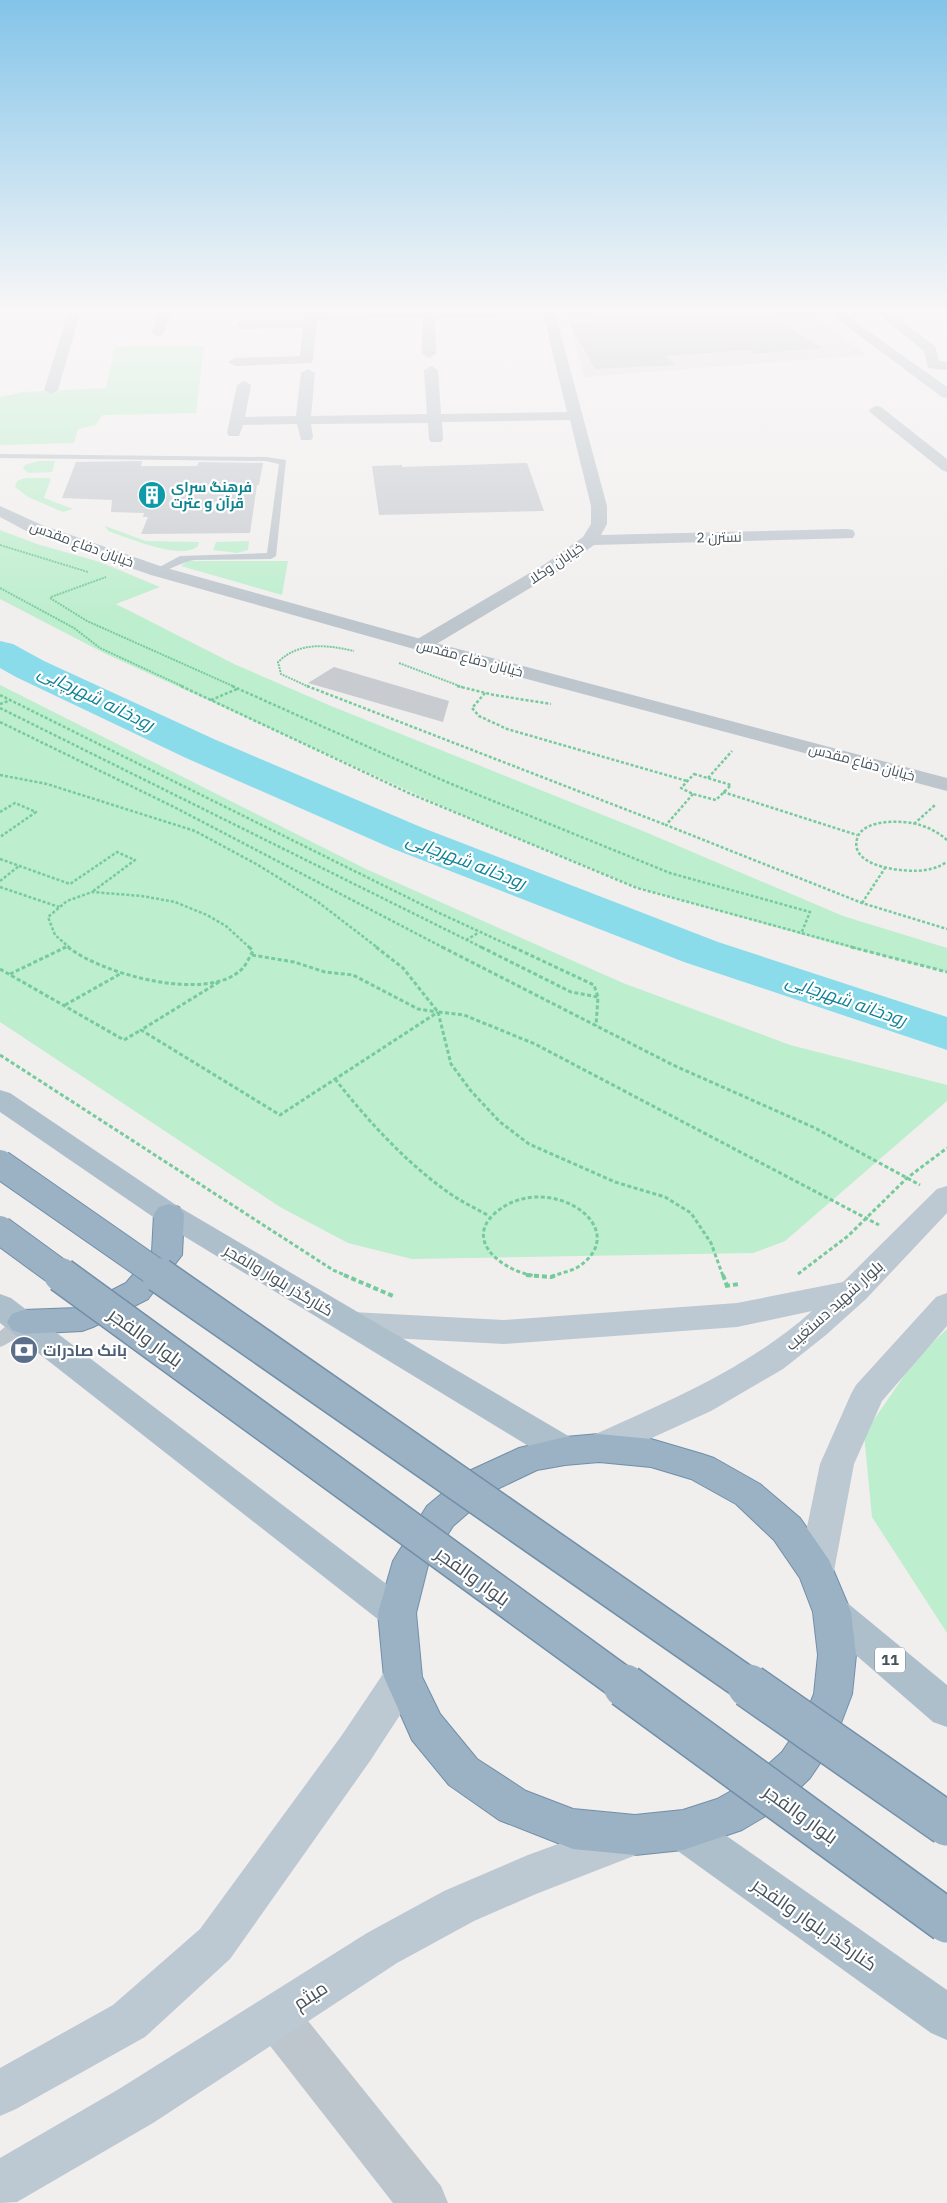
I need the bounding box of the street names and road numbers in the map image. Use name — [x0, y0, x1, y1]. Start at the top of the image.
street label: خیابان دفاع مقدس — [28, 517, 136, 571]
street label: نسترن 2 — [696, 528, 742, 546]
street label: خیابان وکلا — [525, 538, 587, 588]
street label: خیابان دفاع مقدس — [415, 635, 525, 681]
street label: خیابان دفاع مقدس — [807, 739, 917, 785]
street label: کنارگذر بلوار والفجر — [220, 1239, 337, 1320]
street label: بلوار شهید دستغیب — [781, 1256, 888, 1355]
street label: بلوار والفجر — [103, 1301, 188, 1372]
street label: بلوار والفجر — [430, 1540, 515, 1611]
road number: 11 — [875, 1648, 905, 1672]
street label: بلوار والفجر — [758, 1778, 843, 1849]
street label: کنارگذر بلوار والفجر — [747, 1871, 882, 1976]
street label: میثم — [288, 1975, 333, 2017]

